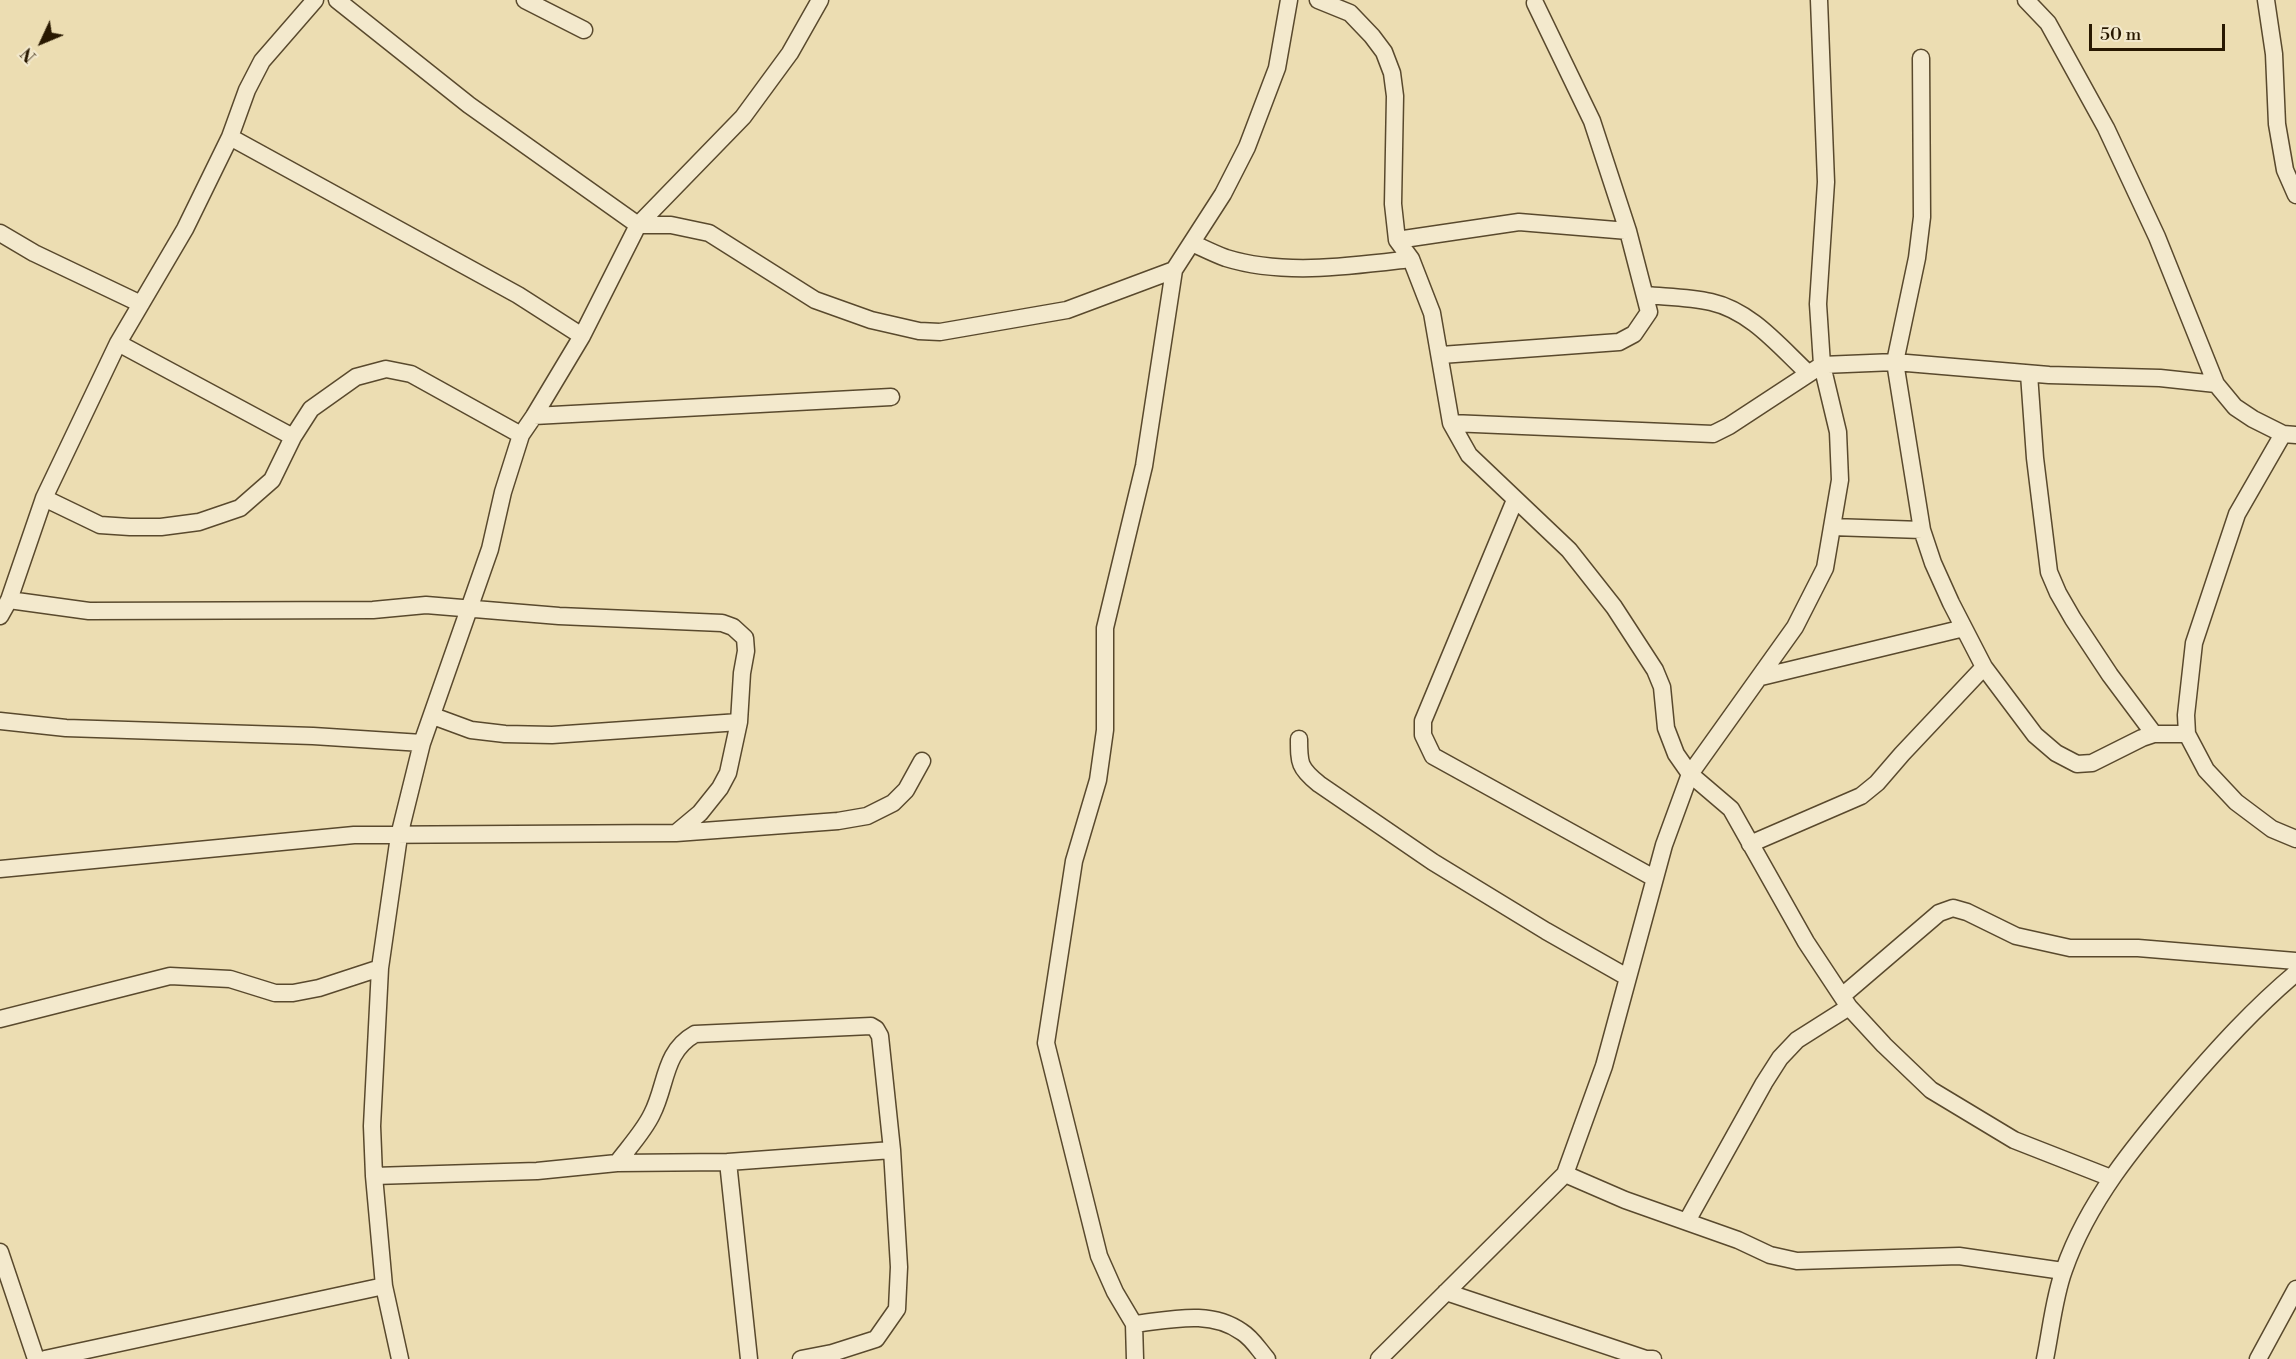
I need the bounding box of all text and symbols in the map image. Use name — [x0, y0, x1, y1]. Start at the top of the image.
north arrow — [12, 12, 72, 72]
scale bar — [2092, 12, 2228, 50]
text: 50 m — [2100, 23, 2141, 46]
text: N — [17, 43, 41, 66]

